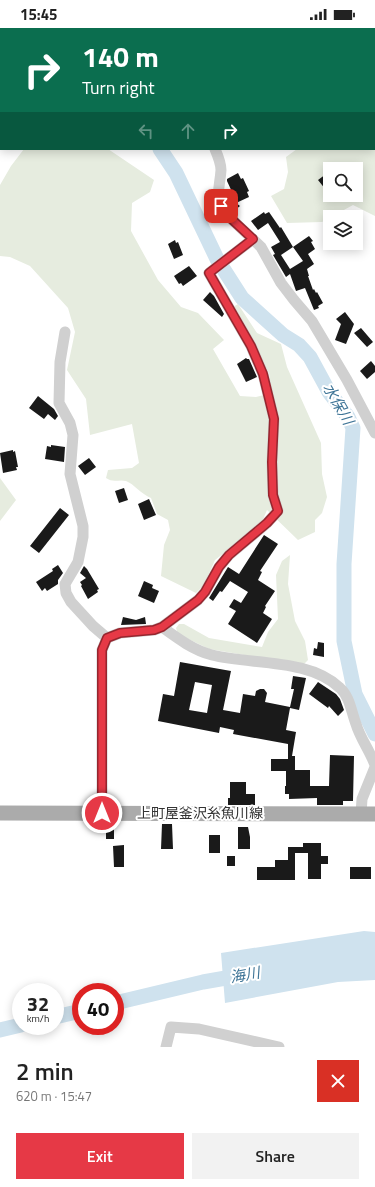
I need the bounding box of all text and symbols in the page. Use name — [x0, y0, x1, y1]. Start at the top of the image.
text: 15:45 — [20, 3, 57, 26]
text: 140 m — [82, 35, 159, 78]
icon: right — [16, 44, 68, 96]
text: Turn right — [82, 74, 155, 101]
icon: left — [135, 120, 157, 142]
icon: ahead — [177, 120, 199, 142]
icon: right — [219, 120, 241, 142]
map controls — [323, 162, 363, 250]
button: search — [323, 162, 363, 202]
pin — [204, 189, 238, 223]
icon: arrive — [210, 195, 232, 217]
button: layers — [323, 210, 363, 250]
water label: 水保川 — [317, 379, 361, 431]
position arrow — [81, 792, 123, 834]
street label: 上町屋釜沢糸魚川線 — [137, 802, 263, 823]
water label: 海川 — [228, 960, 264, 988]
speed limit sign: 40 — [72, 983, 124, 1035]
text: 32 — [27, 988, 49, 1019]
text: km/h — [27, 1011, 49, 1026]
text: 2 min — [16, 1053, 74, 1089]
button: close — [317, 1060, 359, 1102]
text: 620 m · 15:47 — [16, 1086, 92, 1106]
button: Exit — [16, 1133, 184, 1179]
button: Share — [192, 1133, 359, 1179]

